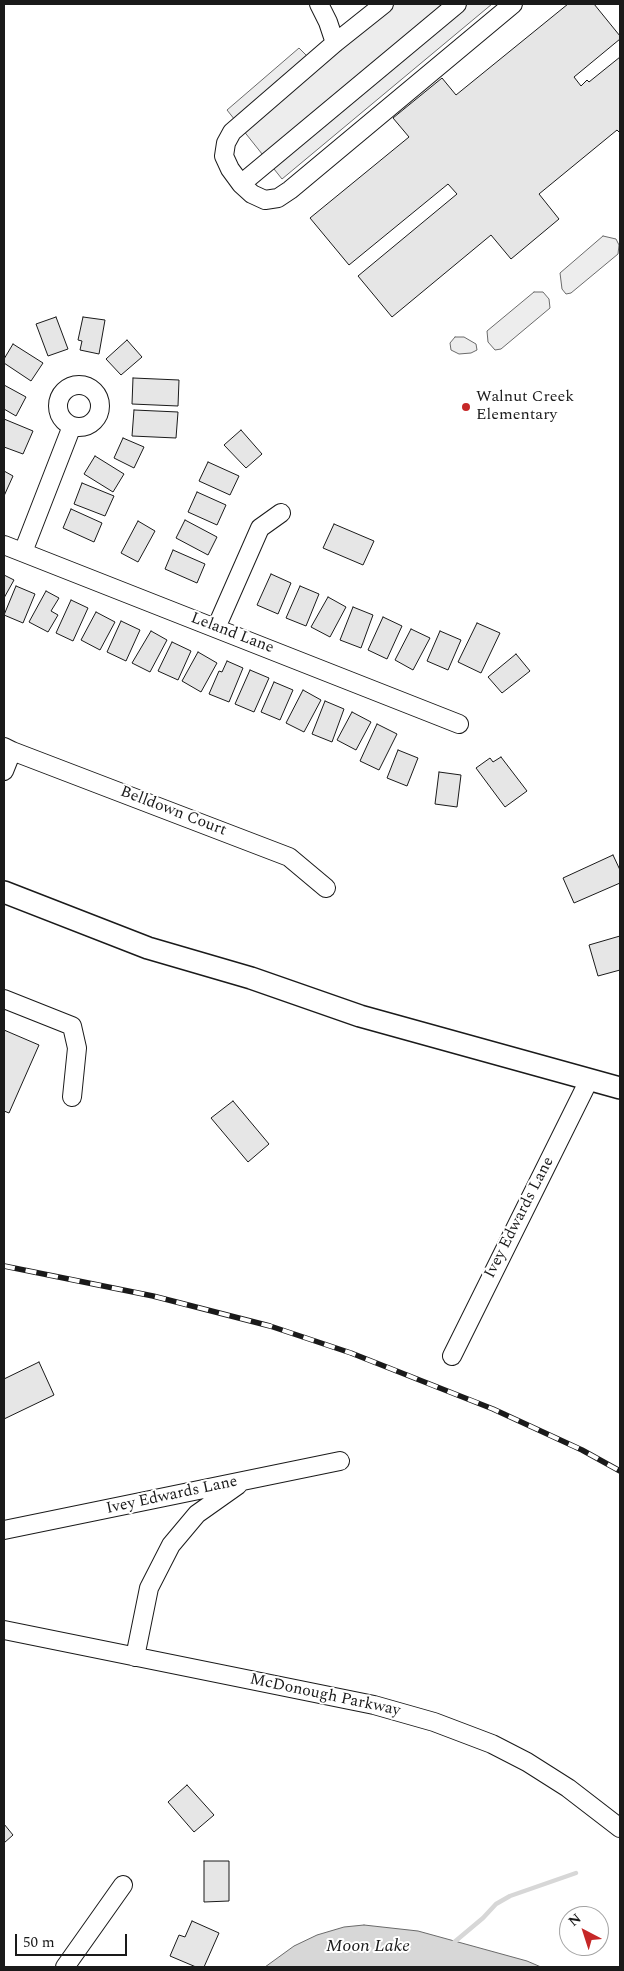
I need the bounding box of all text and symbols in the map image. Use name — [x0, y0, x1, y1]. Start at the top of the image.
place label: Walnut Creek Elementary — [476, 388, 574, 426]
marker: Walnut Creek Elementary — [460, 401, 472, 413]
street label: Leland Lane — [188, 609, 276, 659]
street label: Belldown Court — [117, 783, 229, 841]
street label: Ivey Edwards Lane — [481, 1154, 559, 1282]
street label: Ivey Edwards Lane — [105, 1473, 239, 1519]
street label: McDonough Parkway — [248, 1671, 402, 1721]
north arrow — [559, 1906, 609, 1956]
text: N — [564, 1908, 586, 1932]
scale bar — [18, 1924, 130, 1956]
text: 50 m — [23, 1931, 55, 1954]
water label: Moon Lake — [326, 1936, 410, 1958]

